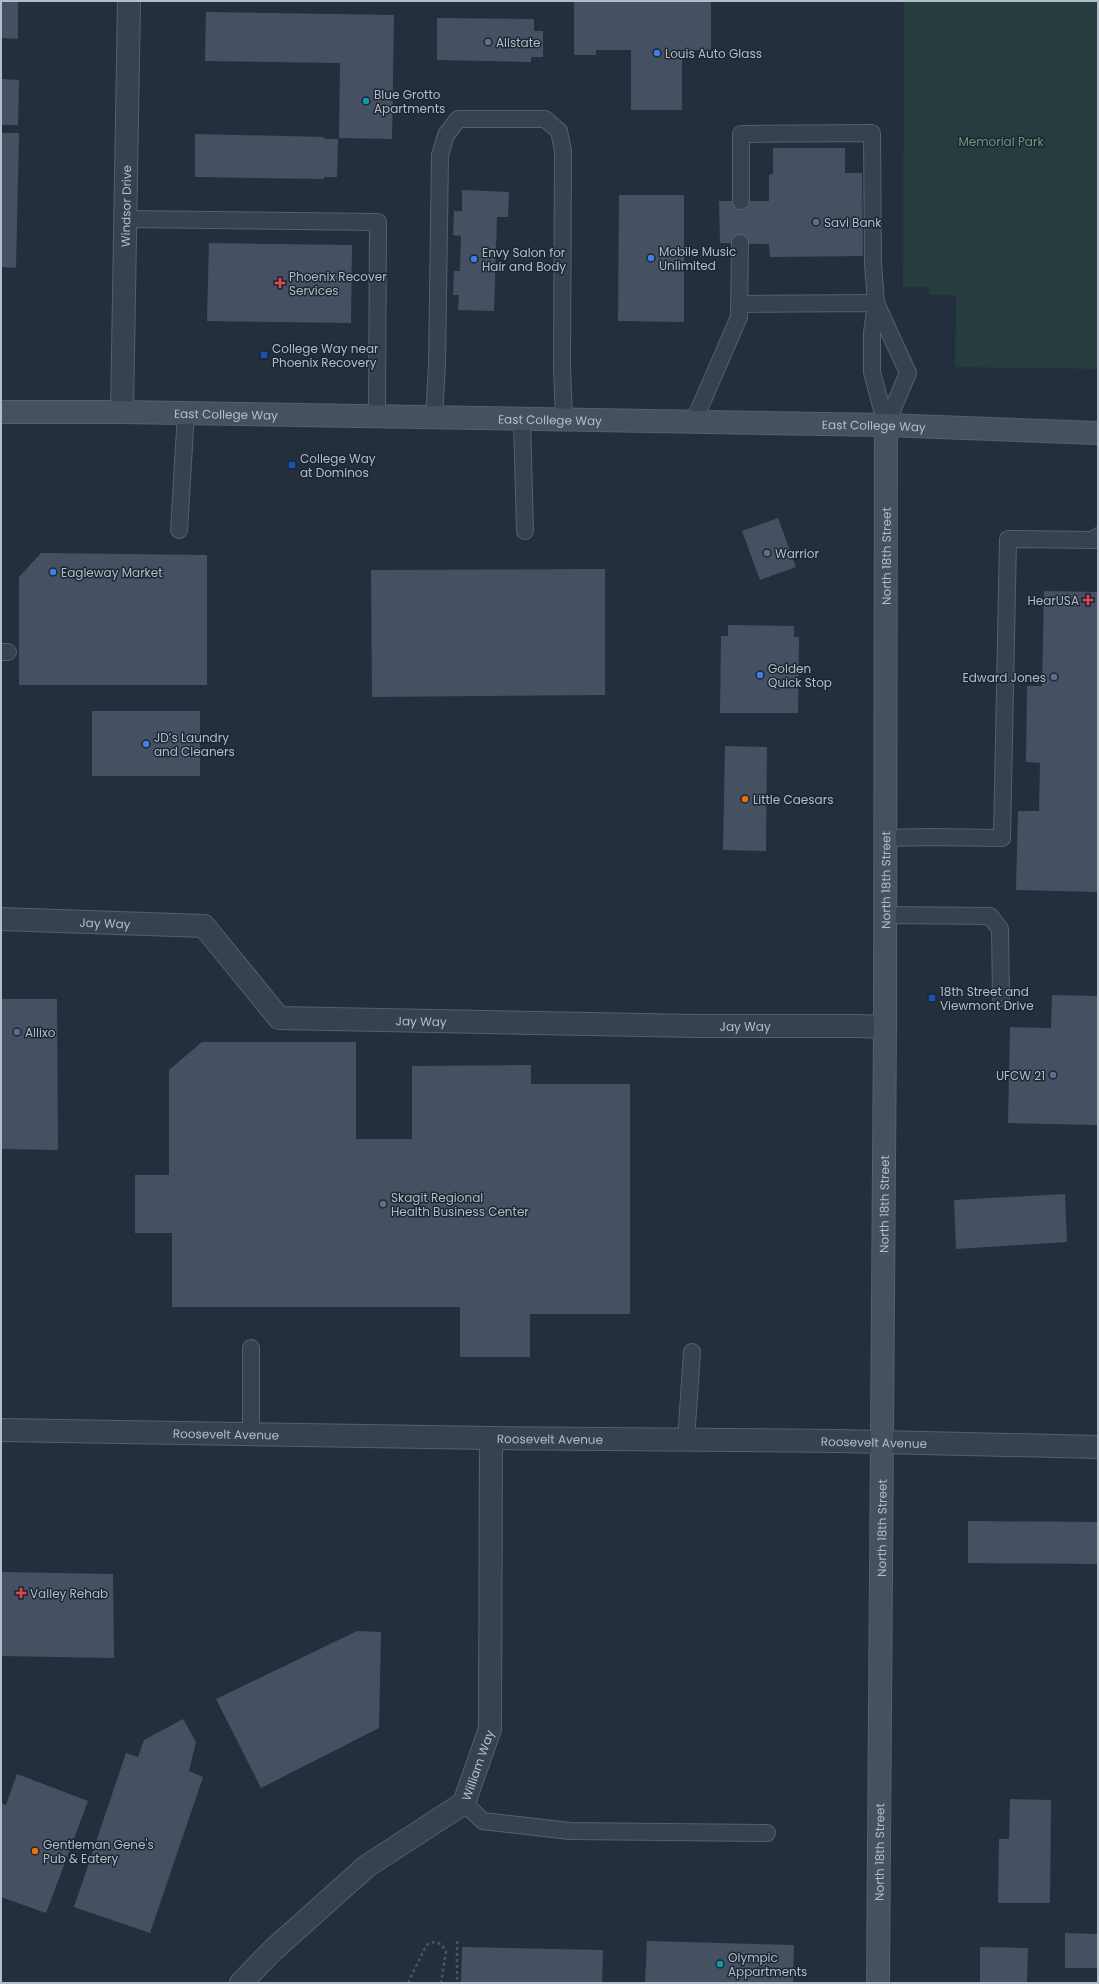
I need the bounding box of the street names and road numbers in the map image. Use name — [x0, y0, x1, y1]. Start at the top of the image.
street label: Windsor Drive — [116, 165, 135, 247]
street label: East College Way — [174, 404, 278, 423]
street label: East College Way — [498, 410, 602, 429]
street label: East College Way — [822, 415, 926, 435]
street label: North 18th Street — [877, 507, 894, 605]
street label: North 18th Street — [877, 831, 894, 929]
street label: Jay Way — [79, 913, 131, 932]
street label: Jay Way — [395, 1012, 447, 1030]
street label: Jay Way — [720, 1018, 771, 1035]
street label: North 18th Street — [875, 1155, 893, 1253]
street label: Roosevelt Avenue — [173, 1424, 279, 1443]
street label: Roosevelt Avenue — [497, 1430, 603, 1447]
street label: Roosevelt Avenue — [821, 1432, 927, 1452]
street label: North 18th Street — [872, 1479, 890, 1577]
street label: William Way — [457, 1727, 498, 1803]
street label: North 18th Street — [870, 1803, 888, 1901]

